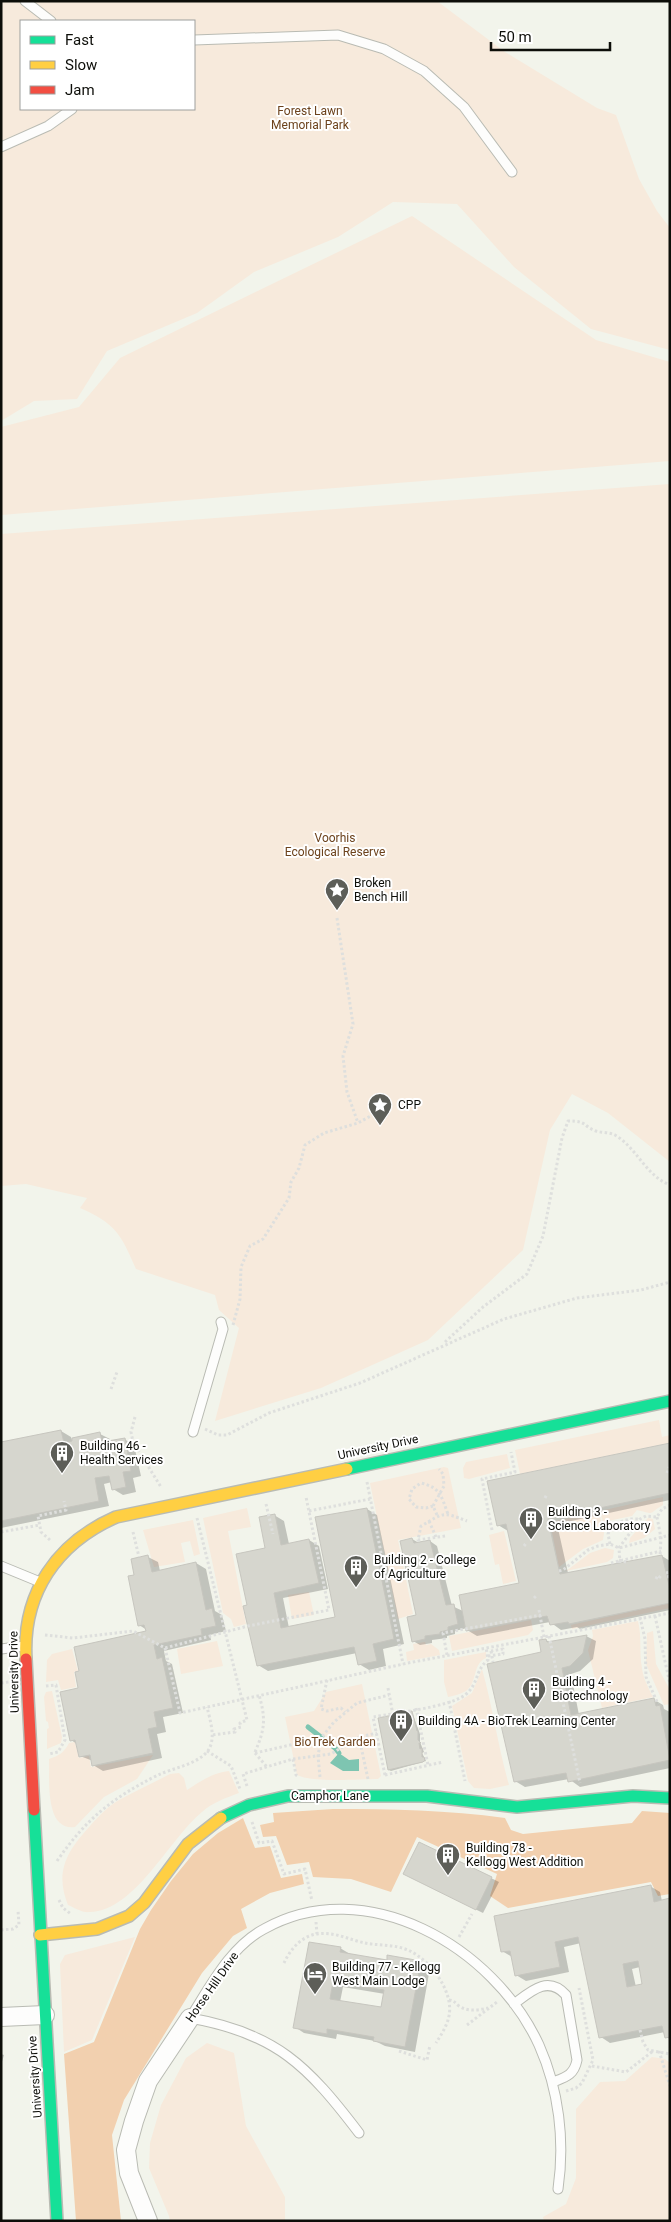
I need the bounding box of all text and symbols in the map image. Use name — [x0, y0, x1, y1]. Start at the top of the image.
legend — [20, 20, 195, 110]
scale bar — [491, 20, 610, 52]
text: 50 m — [498, 28, 532, 46]
text: Fast — [65, 31, 94, 49]
text: Slow — [65, 56, 97, 74]
text: Jam — [65, 81, 95, 99]
park label: Forest Lawn Memorial Park — [271, 104, 350, 132]
park label: Voorhis Ecological Reserve — [285, 831, 385, 859]
place label: Broken Bench Hill — [354, 876, 408, 904]
place icon: Broken Bench Hill — [324, 877, 350, 911]
place icon: CPP — [367, 1092, 393, 1126]
place label: CPP — [398, 1098, 421, 1112]
street label: University Drive — [336, 1432, 420, 1462]
place label: Building 46 - Health Services — [80, 1439, 163, 1467]
building icon: Building 46 - Health Services — [49, 1440, 75, 1474]
place label: Building 3 - Science Laboratory — [548, 1505, 651, 1533]
building icon: Building 3 - Science Laboratory — [518, 1506, 544, 1540]
place label: Building 2 - College of Agriculture — [374, 1553, 476, 1581]
building icon: Building 2 - College of Agriculture — [343, 1554, 369, 1588]
street label: University Drive — [6, 1631, 22, 1713]
place label: Building 4 - Biotechnology — [552, 1675, 628, 1703]
building icon: Building 4 - Biotechnology — [521, 1676, 547, 1710]
building icon: Building 4A - BioTrek Learning Center — [388, 1708, 414, 1742]
place label: Building 4A - BioTrek Learning Center — [418, 1714, 616, 1728]
park label: BioTrek Garden — [294, 1735, 376, 1749]
street label: Camphor Lane — [291, 1789, 369, 1803]
place label: Building 78 - Kellogg West Addition — [466, 1841, 583, 1869]
building icon: Building 78 - Kellogg West Addition — [435, 1842, 461, 1876]
street label: Horse Hill Drive — [183, 1949, 241, 2025]
place label: Building 77 - Kellogg West Main Lodge — [332, 1960, 441, 1988]
hotel icon: Building 77 - Kellogg West Main Lodge — [302, 1961, 328, 1995]
street label: University Drive — [25, 2036, 45, 2118]

